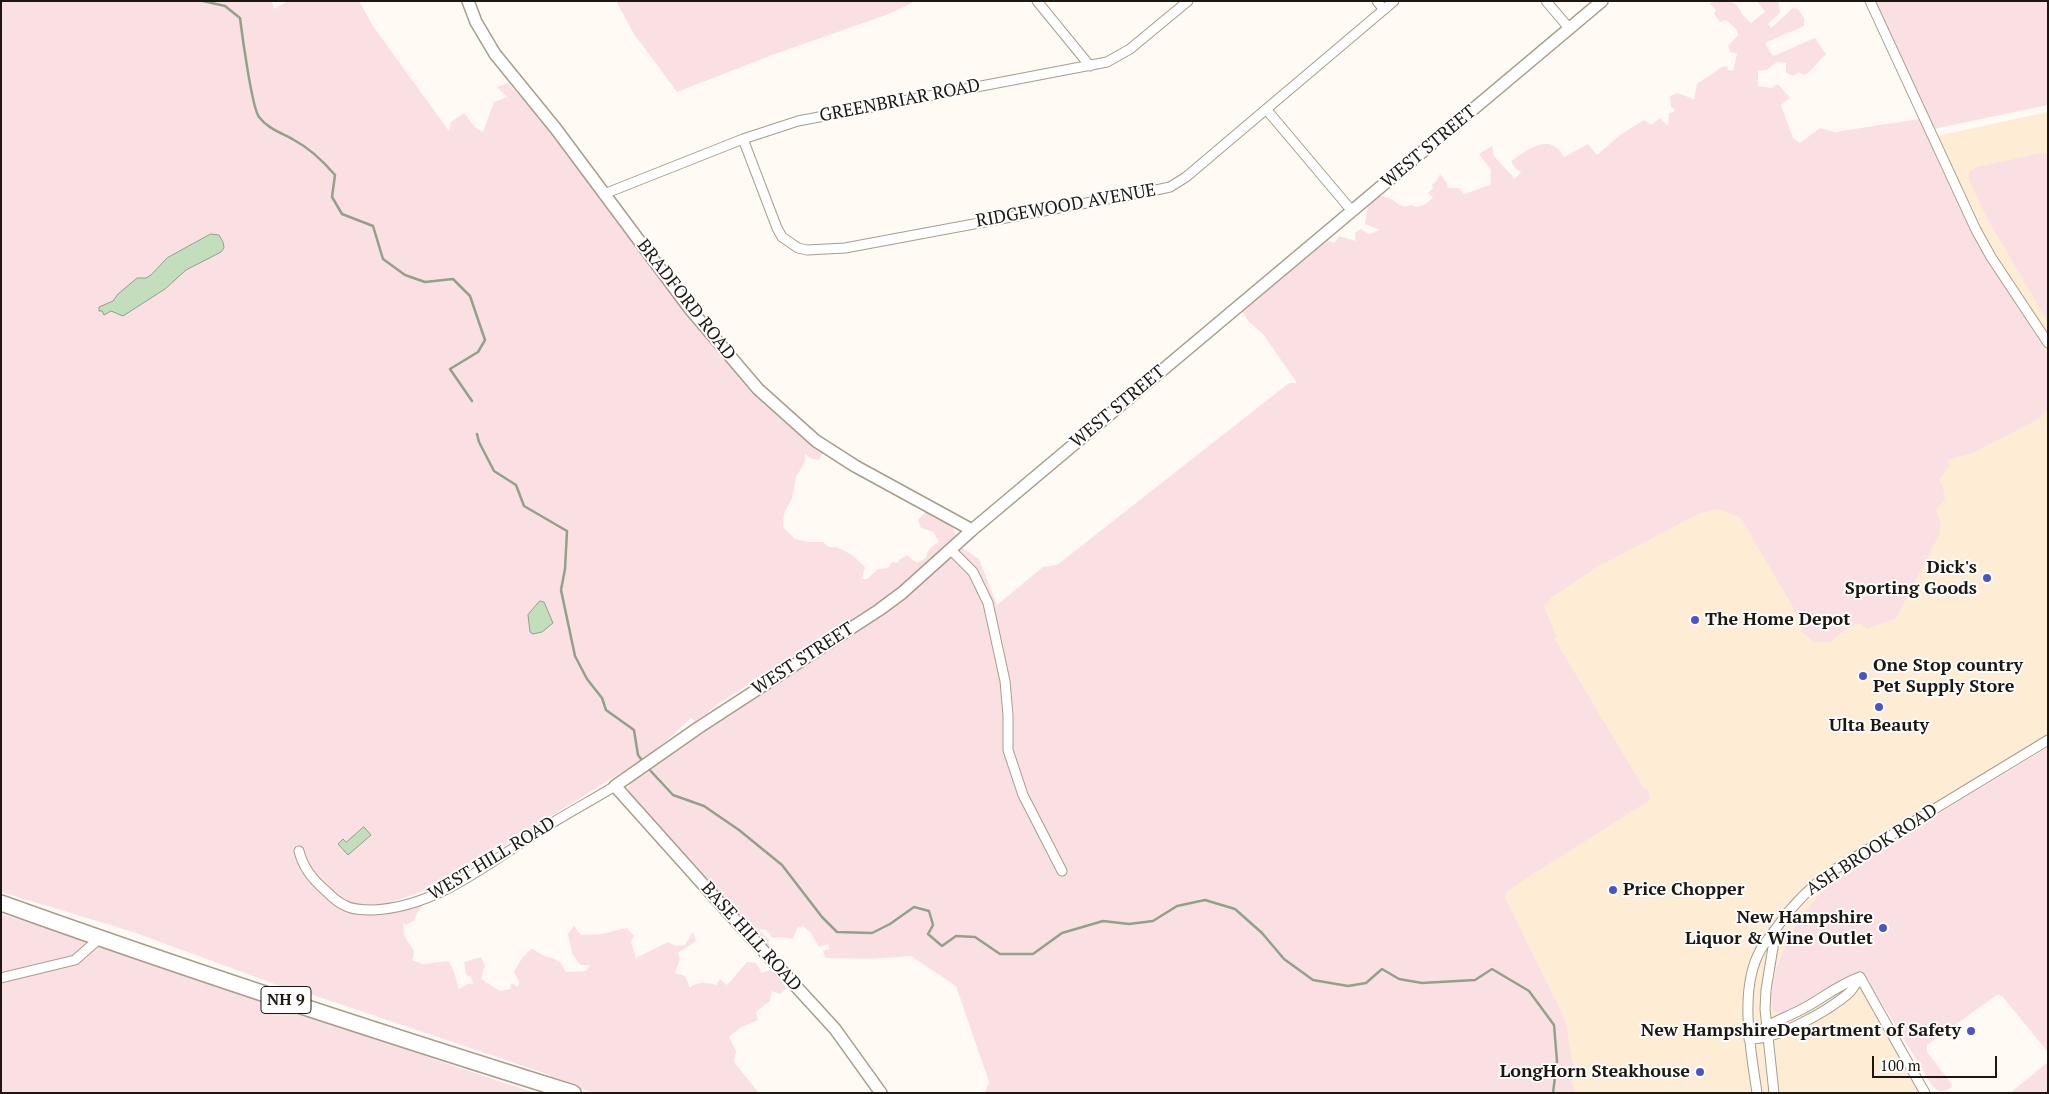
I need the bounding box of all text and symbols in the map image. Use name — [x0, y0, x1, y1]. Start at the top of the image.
street label: GREENBRIAR ROAD — [818, 75, 982, 127]
street label: WEST STREET — [1377, 101, 1481, 193]
street label: RIDGEWOOD AVENUE — [974, 180, 1158, 232]
street label: BRADFORD ROAD — [632, 235, 740, 365]
street label: WEST STREET — [1066, 361, 1170, 453]
place label: Dick's Sporting Goods — [1845, 557, 1977, 600]
marker: Dick's Sporting Goods — [1981, 572, 1993, 584]
place label: The Home Depot — [1705, 609, 1850, 631]
marker: The Home Depot — [1689, 614, 1701, 626]
street label: WEST STREET — [748, 618, 858, 700]
place label: One Stop country Pet Supply Store — [1873, 655, 2023, 698]
marker: One Stop country Pet Supply Store — [1857, 670, 1869, 682]
marker: Ulta Beauty — [1873, 701, 1885, 713]
place label: Ulta Beauty — [1829, 715, 1929, 737]
street label: ASH BROOK ROAD — [1802, 799, 1942, 901]
street label: WEST HILL ROAD — [425, 813, 559, 905]
street label: BASE HILL ROAD — [696, 878, 806, 996]
place label: Price Chopper — [1623, 879, 1744, 901]
marker: Price Chopper — [1607, 884, 1619, 896]
place label: New Hampshire Liquor & Wine Outlet — [1685, 907, 1873, 950]
marker: New Hampshire Liquor & Wine Outlet — [1877, 922, 1889, 934]
road number: NH 9 — [261, 986, 311, 1014]
place label: New HampshireDepartment of Safety — [1641, 1020, 1961, 1042]
marker: New HampshireDepartment of Safety — [1965, 1025, 1977, 1037]
scale bar — [1874, 1046, 1999, 1078]
text: 100 m — [1880, 1055, 1921, 1075]
place label: LongHorn Steakhouse — [1500, 1061, 1690, 1083]
marker: LongHorn Steakhouse — [1694, 1066, 1706, 1078]

